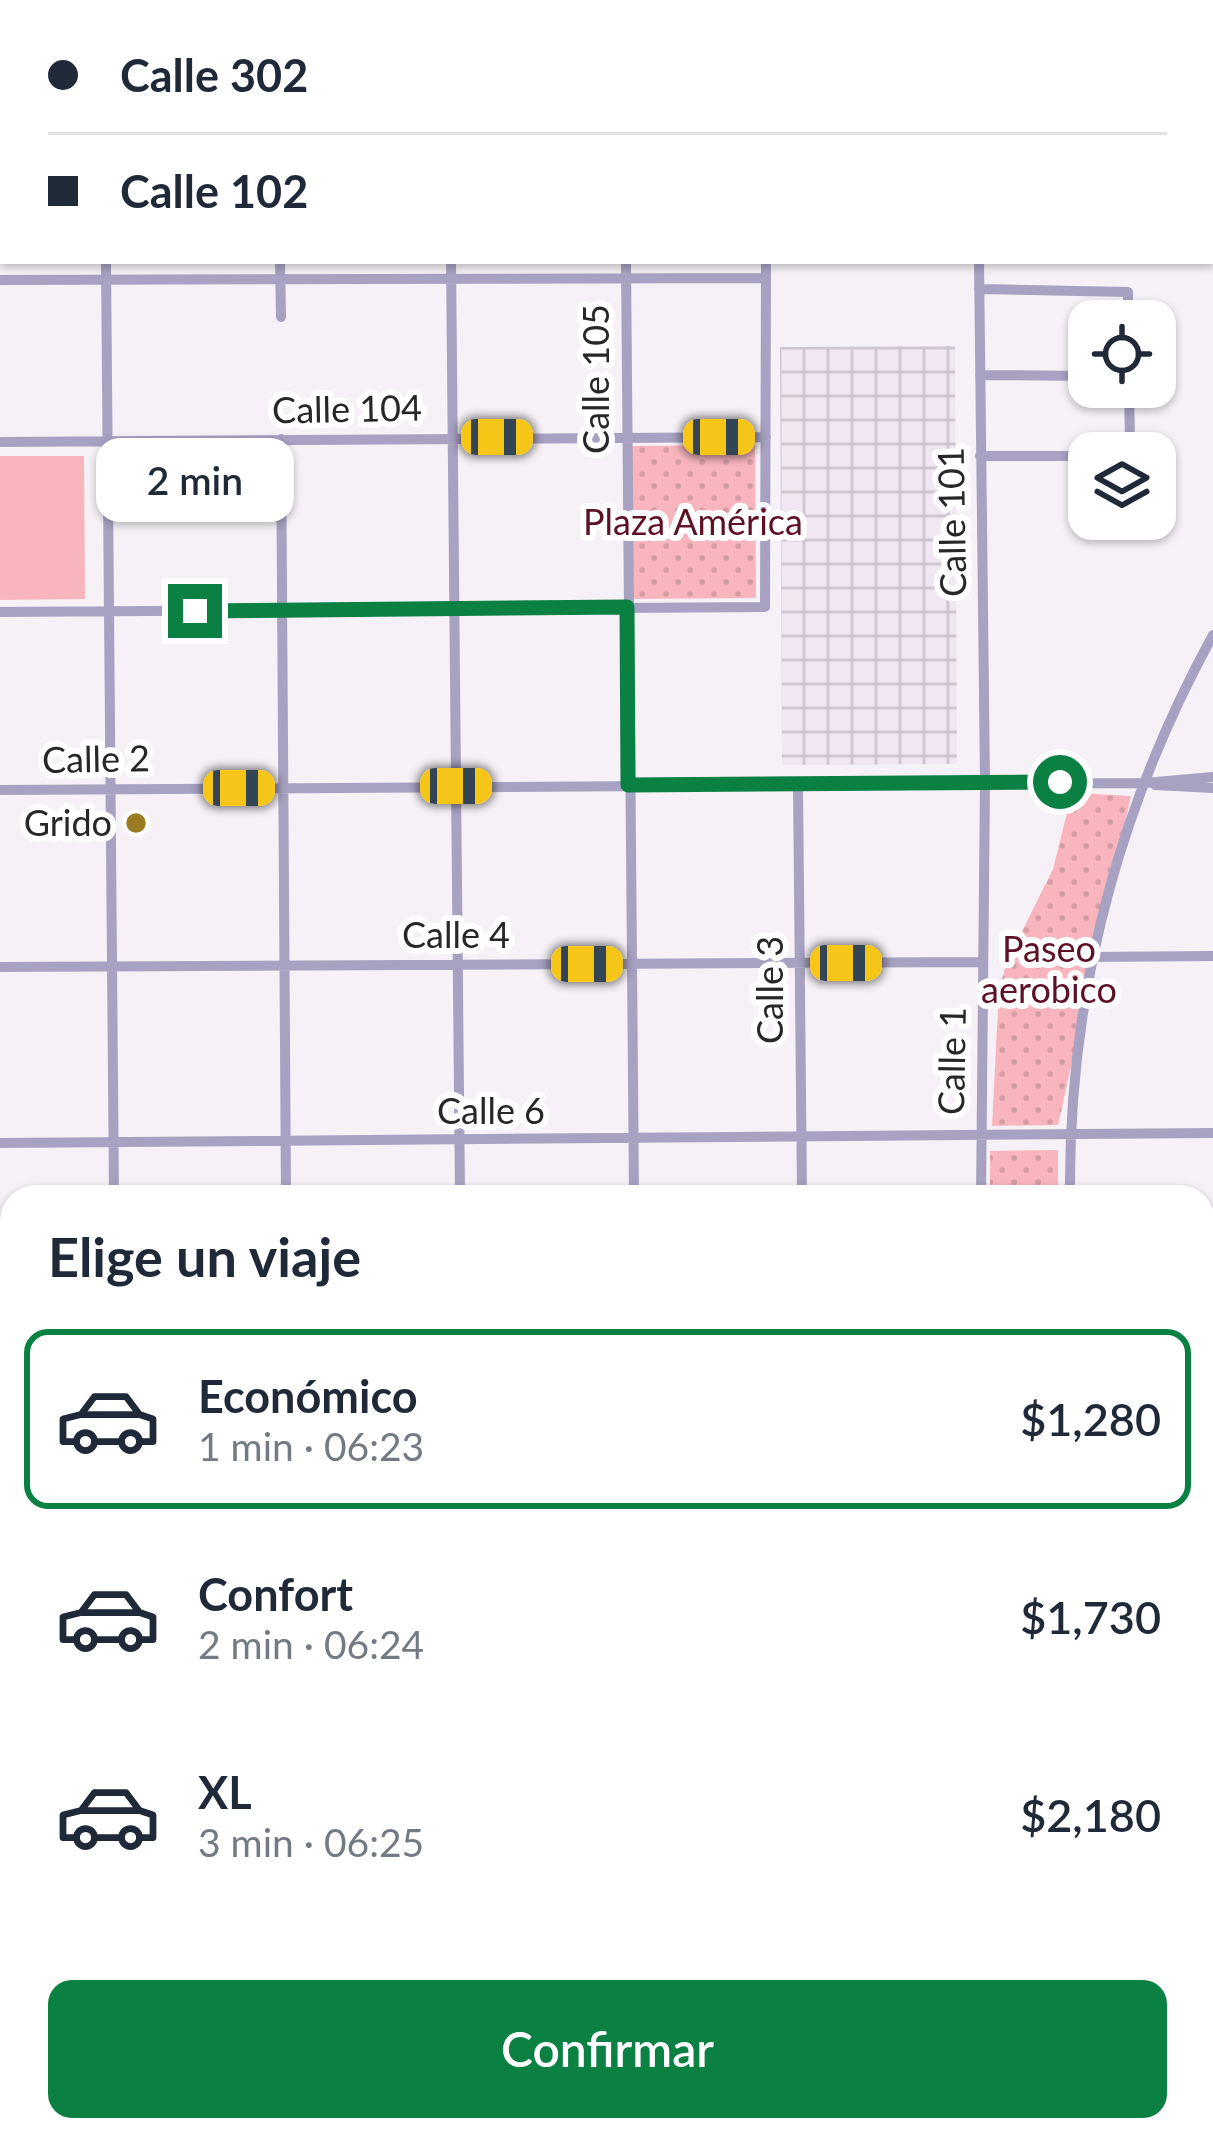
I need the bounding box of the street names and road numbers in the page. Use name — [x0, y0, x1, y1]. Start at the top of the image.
street label: Calle 105 — [573, 304, 617, 454]
street label: Calle 104 — [272, 385, 422, 431]
street label: Calle 101 — [928, 447, 974, 597]
street label: Calle 2 — [42, 735, 150, 781]
street label: Calle 4 — [402, 912, 510, 956]
street label: Calle 3 — [747, 936, 791, 1044]
street label: Calle 1 — [928, 1007, 974, 1115]
street label: Calle 6 — [437, 1088, 545, 1132]

